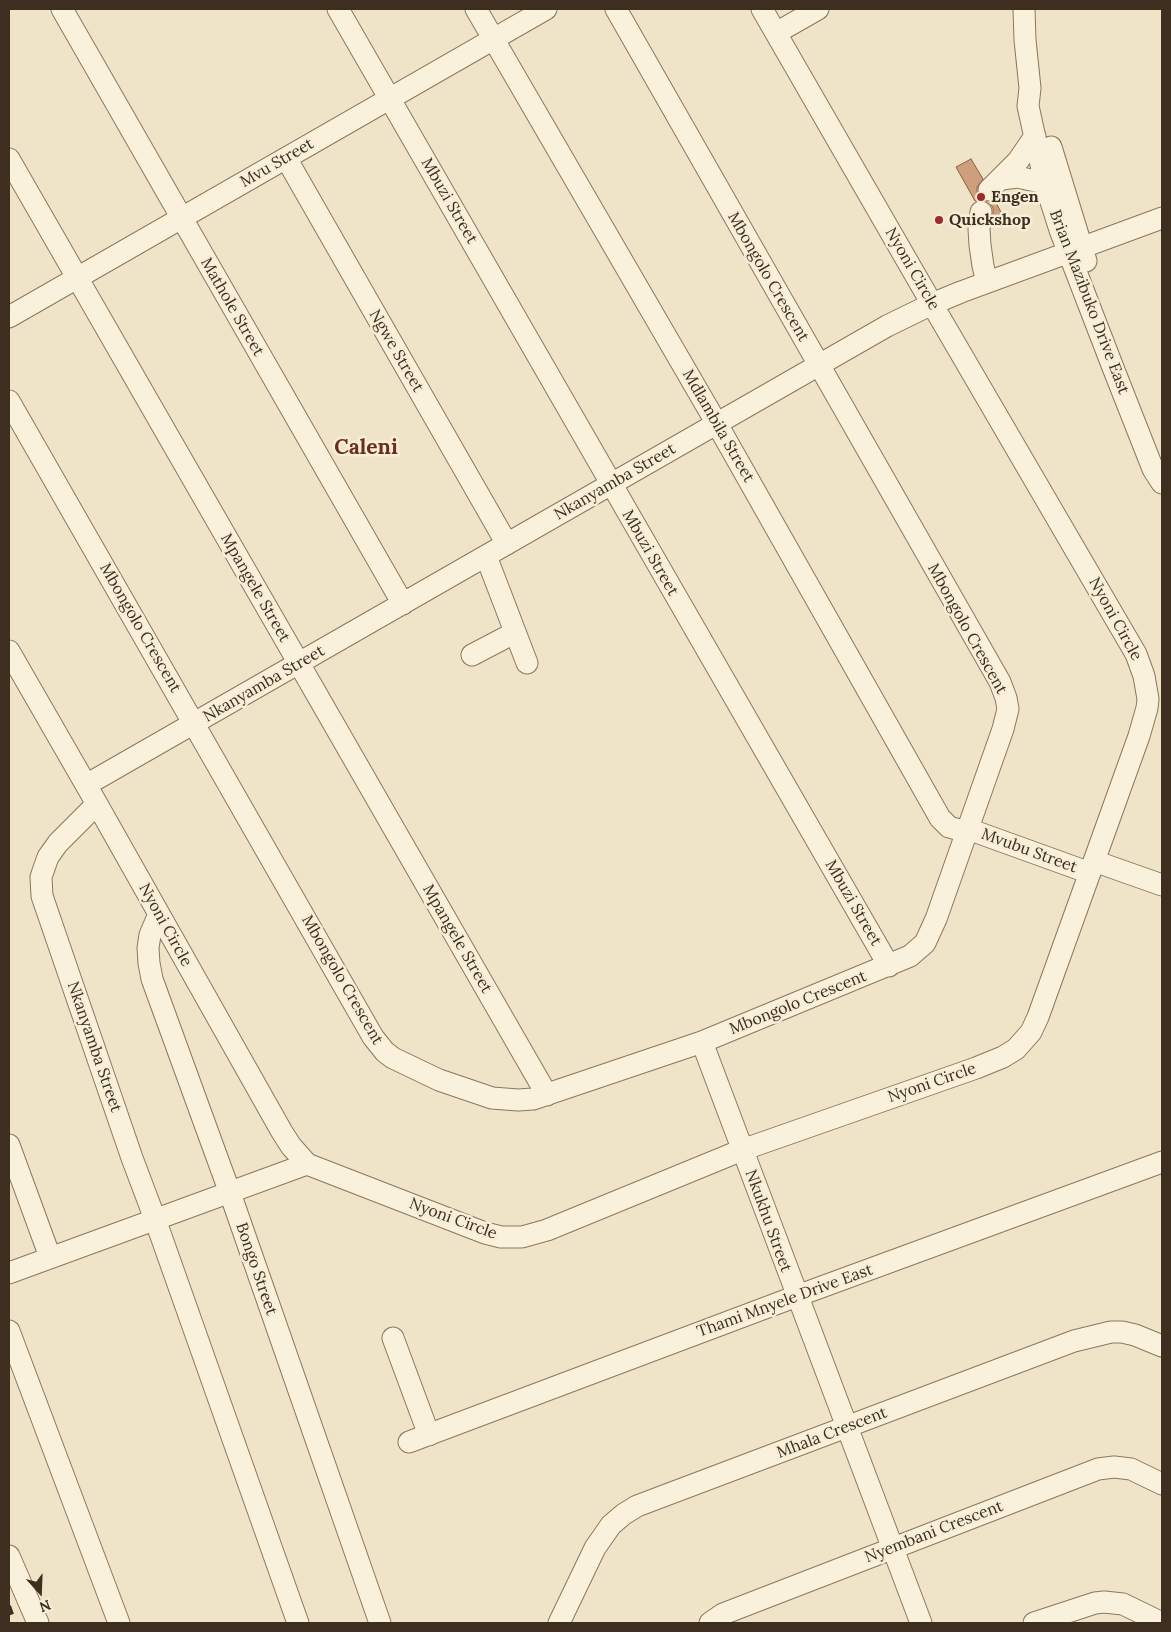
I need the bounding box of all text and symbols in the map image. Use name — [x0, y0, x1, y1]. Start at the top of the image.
street label: Mvu Street — [237, 134, 317, 192]
street label: Mbuzi Street — [417, 155, 481, 247]
place label: Engen — [991, 187, 1039, 207]
marker: Engen — [975, 191, 987, 203]
street label: Brian Mazibuko Drive East — [1045, 207, 1133, 397]
street label: Mbongolo Crescent — [723, 209, 813, 345]
place label: Quickshop — [949, 210, 1031, 230]
marker: Quickshop — [933, 214, 945, 226]
street label: Nyoni Circle — [881, 224, 943, 314]
street label: Mathole Street — [196, 254, 268, 360]
street label: Ngwe Street — [365, 306, 427, 396]
street label: Mdlambila Street — [678, 366, 758, 486]
district label: Caleni — [334, 435, 398, 461]
street label: Nkanyamba Street — [551, 439, 679, 525]
street label: Mbuzi Street — [618, 507, 682, 599]
street label: Mpangele Street — [216, 530, 294, 646]
street label: Mbongolo Crescent — [95, 560, 185, 696]
street label: Mbongolo Crescent — [923, 560, 1011, 698]
street label: Nyoni Circle — [1084, 574, 1146, 664]
street label: Nkanyamba Street — [200, 641, 328, 727]
street label: Mvubu Street — [978, 825, 1080, 877]
street label: Mbuzi Street — [821, 857, 885, 949]
street label: Nyoni Circle — [134, 880, 196, 970]
street label: Mpangele Street — [418, 881, 496, 997]
street label: Mbongolo Crescent — [297, 912, 387, 1048]
street label: Mbongolo Crescent — [727, 967, 869, 1039]
street label: Nkanyamba Street — [63, 979, 125, 1115]
street label: Nyoni Circle — [885, 1059, 979, 1107]
street label: Nkukhu Street — [741, 1167, 795, 1275]
street label: Nyoni Circle — [406, 1194, 500, 1244]
street label: Bongo Street — [231, 1220, 281, 1318]
street label: Thami Mnyele Drive East — [695, 1260, 875, 1342]
street label: Mhala Crescent — [774, 1403, 890, 1463]
street label: Nyembani Crescent — [862, 1497, 1006, 1567]
north arrow — [15, 1567, 65, 1617]
text: N — [37, 1596, 53, 1616]

